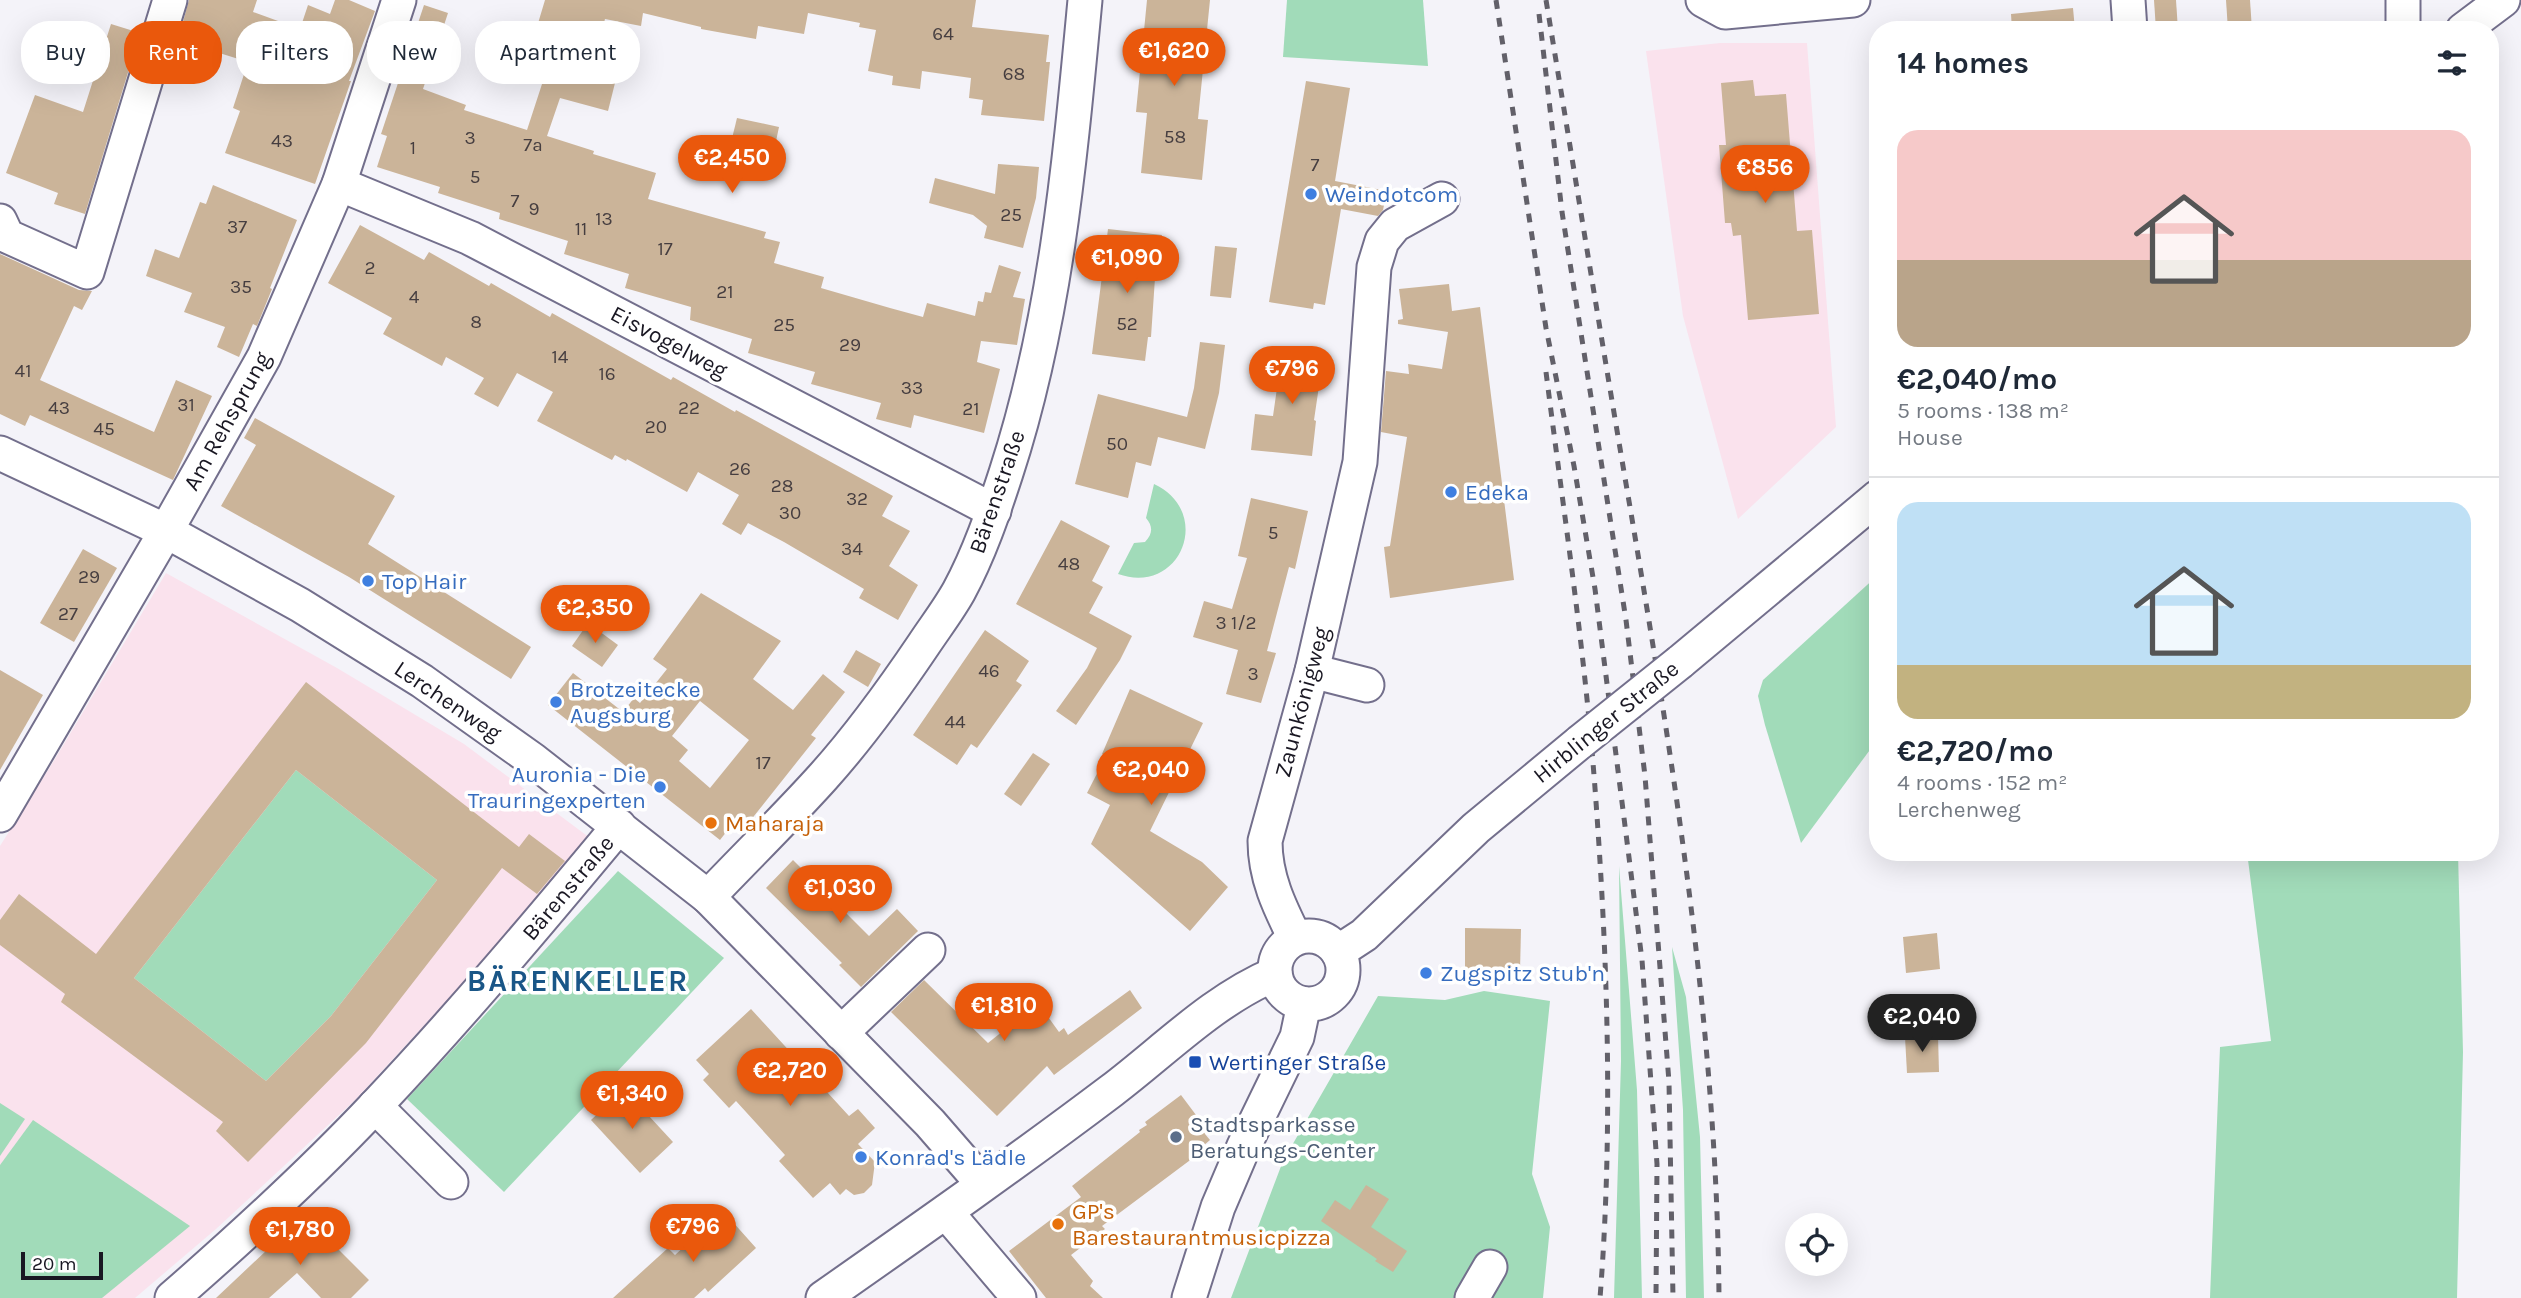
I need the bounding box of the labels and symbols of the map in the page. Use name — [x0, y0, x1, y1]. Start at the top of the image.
house number: 64 — [932, 23, 954, 45]
pin: €1,620 — [1117, 28, 1231, 88]
house number: 68 — [1003, 63, 1025, 85]
house number: 58 — [1164, 126, 1186, 148]
house number: 3 — [464, 127, 476, 149]
house number: 43 — [271, 130, 293, 152]
house number: 7a — [523, 134, 543, 156]
pin: €2,450 — [675, 136, 789, 195]
house number: 1 — [410, 137, 416, 159]
pin: €856 — [1724, 146, 1806, 205]
house number: 7 — [1311, 154, 1320, 176]
house number: 5 — [470, 166, 480, 188]
place label: Weindotcom — [1325, 181, 1458, 208]
marker: Weindotcom — [1303, 186, 1319, 202]
house number: 7 — [511, 190, 520, 212]
house number: 9 — [528, 198, 540, 220]
house number: 25 — [1000, 204, 1022, 226]
house number: 13 — [595, 208, 613, 230]
house number: 37 — [227, 216, 247, 238]
house number: 11 — [575, 218, 587, 240]
pin: €1,090 — [1070, 236, 1184, 295]
house number: 17 — [657, 238, 673, 260]
house number: 2 — [364, 257, 376, 279]
house number: 35 — [230, 276, 252, 298]
house number: 21 — [716, 281, 734, 303]
house number: 4 — [409, 286, 420, 308]
street label: Eisvogelweg — [606, 300, 732, 384]
house number: 8 — [470, 311, 482, 333]
house number: 52 — [1116, 313, 1138, 335]
house number: 25 — [773, 314, 795, 336]
house number: 29 — [839, 334, 861, 356]
house number: 14 — [552, 346, 569, 368]
pin: €796 — [1251, 346, 1333, 406]
street label: Am Rehsprung — [178, 347, 276, 495]
house number: 41 — [15, 360, 31, 382]
house number: 16 — [598, 363, 616, 385]
house number: 33 — [901, 377, 923, 399]
house number: 31 — [177, 394, 195, 416]
house number: 43 — [48, 397, 70, 419]
house number: 22 — [678, 397, 700, 419]
house number: 21 — [962, 398, 980, 420]
house number: 20 — [645, 416, 667, 438]
house number: 45 — [93, 418, 115, 440]
street label: Bärenstraße — [963, 427, 1031, 557]
house number: 50 — [1106, 433, 1128, 455]
house number: 26 — [729, 458, 751, 480]
house number: 28 — [771, 475, 793, 497]
place label: Edeka — [1465, 479, 1529, 506]
marker: Edeka — [1443, 484, 1459, 500]
house number: 32 — [846, 488, 868, 510]
house number: 30 — [779, 502, 801, 524]
house number: 5 — [1268, 522, 1278, 544]
house number: 34 — [841, 538, 863, 560]
house number: 48 — [1058, 553, 1080, 575]
house number: 29 — [78, 566, 100, 588]
place label: Top Hair — [382, 568, 467, 595]
marker: Top Hair — [360, 573, 376, 589]
pin: €2,350 — [538, 586, 652, 645]
house number: 27 — [58, 603, 78, 625]
house number: 3 1/2 — [1215, 612, 1257, 634]
street label: Zaunkönigweg — [1269, 624, 1335, 780]
street label: Lerchenweg — [389, 655, 507, 747]
street label: Hirblinger Straße — [1528, 655, 1684, 789]
house number: 46 — [978, 660, 1000, 682]
house number: 3 — [1247, 663, 1259, 685]
place label: Brotzeitecke Augsburg — [570, 676, 701, 729]
marker: Brotzeitecke Augsburg — [548, 694, 564, 710]
house number: 44 — [944, 711, 966, 733]
pin: €2,040 — [1094, 748, 1208, 807]
house number: 17 — [755, 752, 771, 774]
place label: Auronia - Die Trauringexperten — [468, 761, 646, 814]
marker: Auronia - Die Trauringexperten — [652, 779, 668, 795]
place label: Maharaja — [725, 810, 825, 837]
marker: Maharaja — [703, 815, 719, 831]
street label: Bärenstraße — [516, 830, 620, 946]
pin: €1,030 — [783, 866, 897, 925]
place label: Zugspitz Stub'n — [1440, 960, 1605, 987]
district label: BÄRENKELLER — [467, 963, 689, 999]
marker: Zugspitz Stub'n — [1418, 965, 1434, 981]
pin: €1,810 — [947, 984, 1061, 1043]
pin: €2,040 — [1865, 995, 1979, 1054]
pin: €2,720 — [733, 1048, 847, 1108]
place label: Wertinger Straße — [1209, 1049, 1386, 1076]
marker: Wertinger Straße — [1187, 1054, 1203, 1070]
pin: €1,340 — [575, 1072, 689, 1131]
place label: Stadtsparkasse Beratungs-Center — [1190, 1111, 1376, 1164]
marker: Stadtsparkasse Beratungs-Center — [1168, 1129, 1184, 1145]
place label: Konrad's Lädle — [875, 1144, 1026, 1171]
marker: Konrad's Lädle — [853, 1149, 869, 1165]
place label: GP's Barestaurantmusicpizza — [1072, 1198, 1331, 1251]
pin: €796 — [652, 1204, 734, 1264]
pin: €1,780 — [243, 1208, 357, 1267]
marker: GP's Barestaurantmusicpizza — [1050, 1216, 1066, 1232]
scale bar — [21, 1249, 103, 1281]

